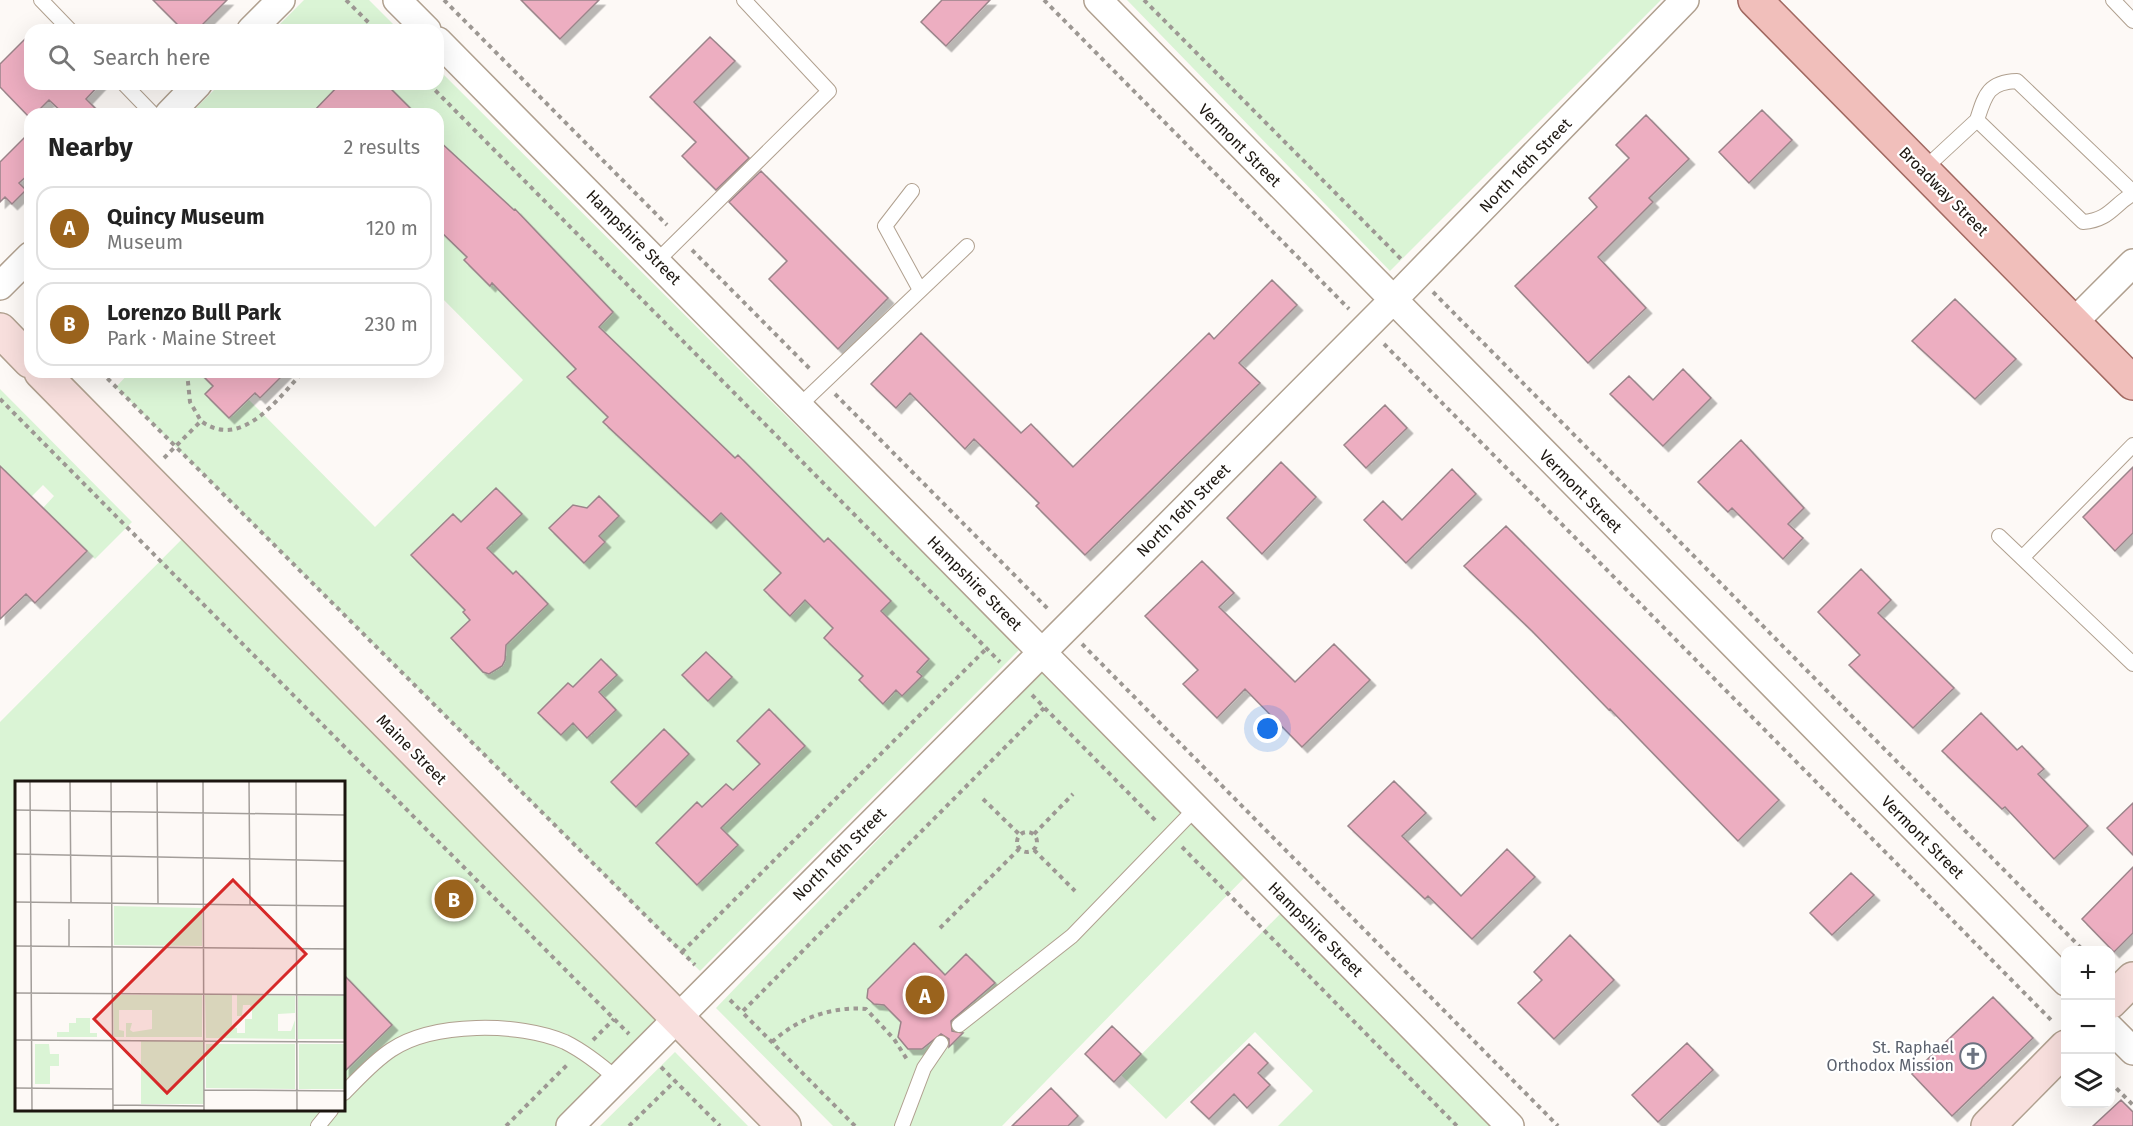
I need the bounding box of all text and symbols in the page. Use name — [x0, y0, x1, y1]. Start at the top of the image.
search box — [24, 24, 444, 90]
icon: search — [45, 41, 78, 74]
text: Search here — [93, 44, 211, 71]
street label: Vermont Street — [1194, 100, 1285, 191]
street label: North 16th Street — [1475, 114, 1575, 217]
text: Nearby — [48, 132, 133, 163]
text: 2 results — [343, 135, 420, 159]
street label: Broadway Street — [1895, 143, 1992, 240]
street label: Hampshire Street — [582, 186, 685, 289]
text: Quincy Museum — [107, 203, 265, 230]
text: A — [64, 216, 75, 240]
text: 120 m — [366, 216, 418, 240]
text: Museum — [107, 230, 183, 254]
text: Lorenzo Bull Park — [107, 299, 281, 326]
text: B — [63, 312, 76, 336]
text: 230 m — [365, 312, 418, 336]
text: Park · Maine Street — [107, 326, 276, 350]
street label: Vermont Street — [1535, 446, 1626, 537]
street label: North 16th Street — [1133, 460, 1234, 561]
street label: Hampshire Street — [923, 532, 1026, 635]
street label: Maine Street — [373, 710, 451, 789]
your location — [1253, 714, 1282, 743]
inset map — [15, 781, 345, 1111]
street label: Vermont Street — [1877, 792, 1968, 883]
street label: North 16th Street — [789, 804, 890, 905]
pin: B — [434, 876, 474, 922]
street label: Hampshire Street — [1264, 878, 1367, 981]
map controls — [2061, 946, 2115, 1108]
button: + — [2061, 946, 2115, 1000]
pin: A — [906, 972, 944, 1018]
button: − — [2061, 1000, 2115, 1054]
place label: St. Raphael Orthodox Mission — [1827, 1038, 1954, 1075]
church icon: St. Raphael Orthodox Mission — [1958, 1041, 1988, 1071]
button: layers — [2061, 1054, 2115, 1108]

